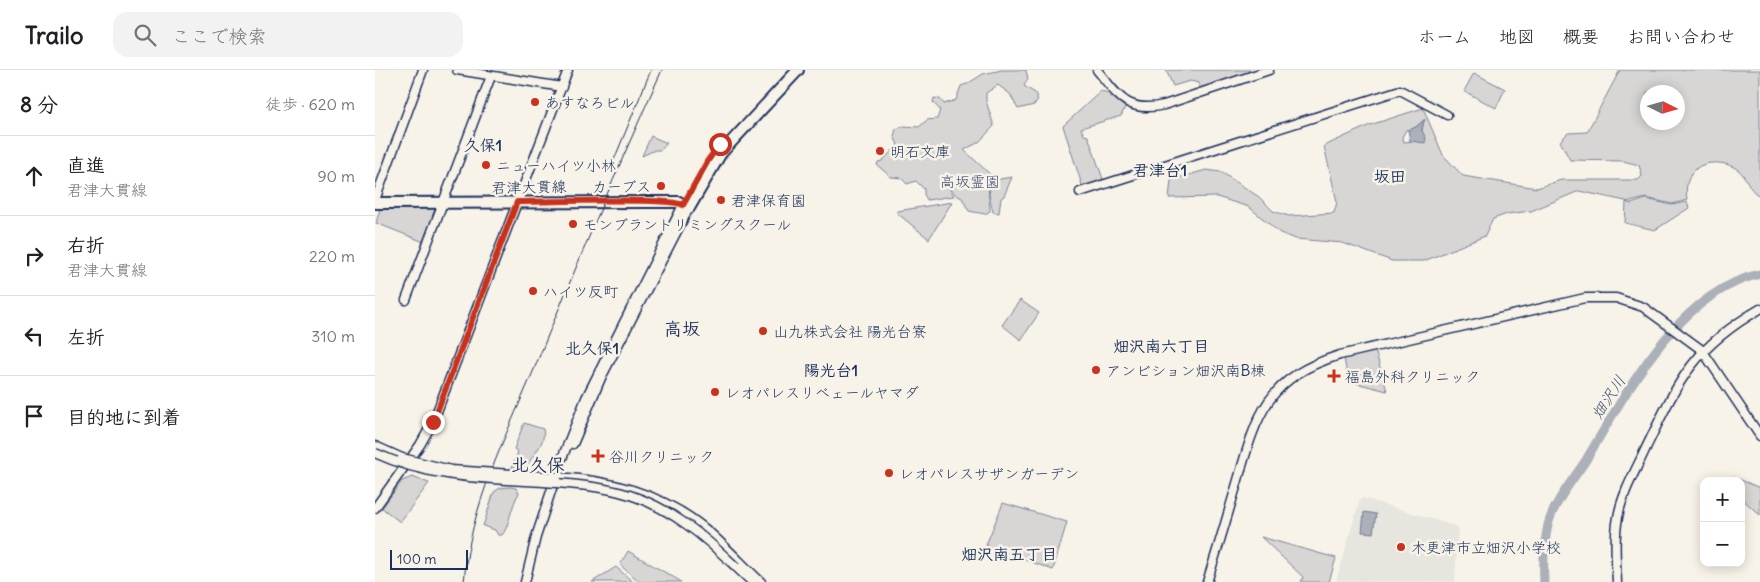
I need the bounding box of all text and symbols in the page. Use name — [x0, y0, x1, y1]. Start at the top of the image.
search box — [113, 12, 463, 57]
text: Trailo — [25, 20, 83, 50]
icon: search — [131, 21, 159, 49]
text: ここで検索 — [171, 24, 266, 48]
text: ホーム — [1418, 25, 1471, 48]
text: 地図 — [1499, 25, 1535, 48]
text: 概要 — [1563, 25, 1599, 48]
text: お問い合わせ — [1627, 25, 1735, 48]
north arrow — [1640, 85, 1685, 130]
text: 8 分 — [20, 91, 58, 118]
place label: あすなろビル — [545, 93, 634, 112]
text: 徒歩 · 620 m — [265, 94, 355, 114]
marker: あすなろビル — [529, 96, 541, 108]
route start — [709, 133, 732, 156]
district label: 久保1 — [464, 135, 502, 155]
place label: 明石文庫 — [890, 142, 950, 161]
marker: 明石文庫 — [874, 145, 886, 157]
text: 直進 — [67, 153, 105, 177]
place label: ニューハイツ小林 — [496, 156, 616, 175]
marker: ニューハイツ小林 — [480, 159, 492, 171]
district label: 君津台1 — [1133, 160, 1187, 180]
icon: ahead — [20, 162, 48, 190]
text: 90 m — [317, 166, 355, 186]
district label: 坂田 — [1374, 166, 1406, 186]
park label: 高坂霊園 — [940, 172, 1000, 191]
street label: 君津大貫線 — [491, 177, 567, 197]
place label: カーブス — [592, 177, 651, 196]
text: 君津大貫線 — [67, 180, 147, 200]
marker: カーブス — [655, 180, 667, 192]
place label: 君津保育園 — [731, 191, 806, 210]
marker: 君津保育園 — [715, 194, 727, 206]
place label: モンブラントリミングスクール — [583, 215, 791, 234]
marker: モンブラントリミングスクール — [567, 218, 579, 230]
text: 右折 — [67, 233, 105, 257]
icon: right — [20, 242, 48, 270]
text: 220 m — [309, 246, 355, 266]
text: 君津大貫線 — [67, 260, 147, 280]
place label: ハイツ反町 — [543, 282, 619, 301]
marker: ハイツ反町 — [527, 285, 539, 297]
district label: 高坂 — [664, 317, 700, 340]
icon: left — [20, 322, 48, 350]
place label: 山九株式会社 陽光台寮 — [773, 322, 927, 341]
text: 左折 — [67, 325, 105, 349]
marker: 山九株式会社 陽光台寮 — [757, 325, 769, 337]
text: 310 m — [311, 326, 355, 346]
district label: 畑沢南六丁目 — [1113, 336, 1209, 356]
district label: 北久保1 — [565, 338, 619, 358]
district label: 陽光台1 — [804, 360, 858, 380]
place label: アンビション畑沢南B棟 — [1106, 361, 1265, 380]
marker: アンビション畑沢南B棟 — [1090, 364, 1102, 376]
place label: 福島外科クリニック — [1345, 367, 1480, 386]
marker: 福島外科クリニック — [1327, 369, 1341, 383]
water label: 畑沢川 — [1587, 371, 1629, 423]
place label: レオパレスリベェールヤマダ — [725, 383, 919, 402]
marker: レオパレスリベェールヤマダ — [709, 386, 721, 398]
icon: arrive — [20, 402, 48, 430]
text: 目的地に到着 — [67, 405, 181, 429]
route end — [422, 411, 445, 434]
place label: 谷川クリニック — [609, 447, 714, 466]
marker: 谷川クリニック — [591, 449, 605, 463]
district label: 北久保 — [511, 453, 565, 476]
place label: レオパレスサザンガーデン — [899, 464, 1079, 483]
marker: レオパレスサザンガーデン — [883, 467, 895, 479]
map controls — [1700, 477, 1745, 567]
button: + — [1700, 477, 1745, 522]
button: − — [1700, 522, 1745, 567]
place label: 木更津市立畑沢小学校 — [1411, 538, 1561, 557]
marker: 木更津市立畑沢小学校 — [1395, 541, 1407, 553]
district label: 畑沢南五丁目 — [961, 544, 1057, 564]
scale bar — [390, 547, 467, 570]
text: 100 m — [397, 550, 437, 568]

